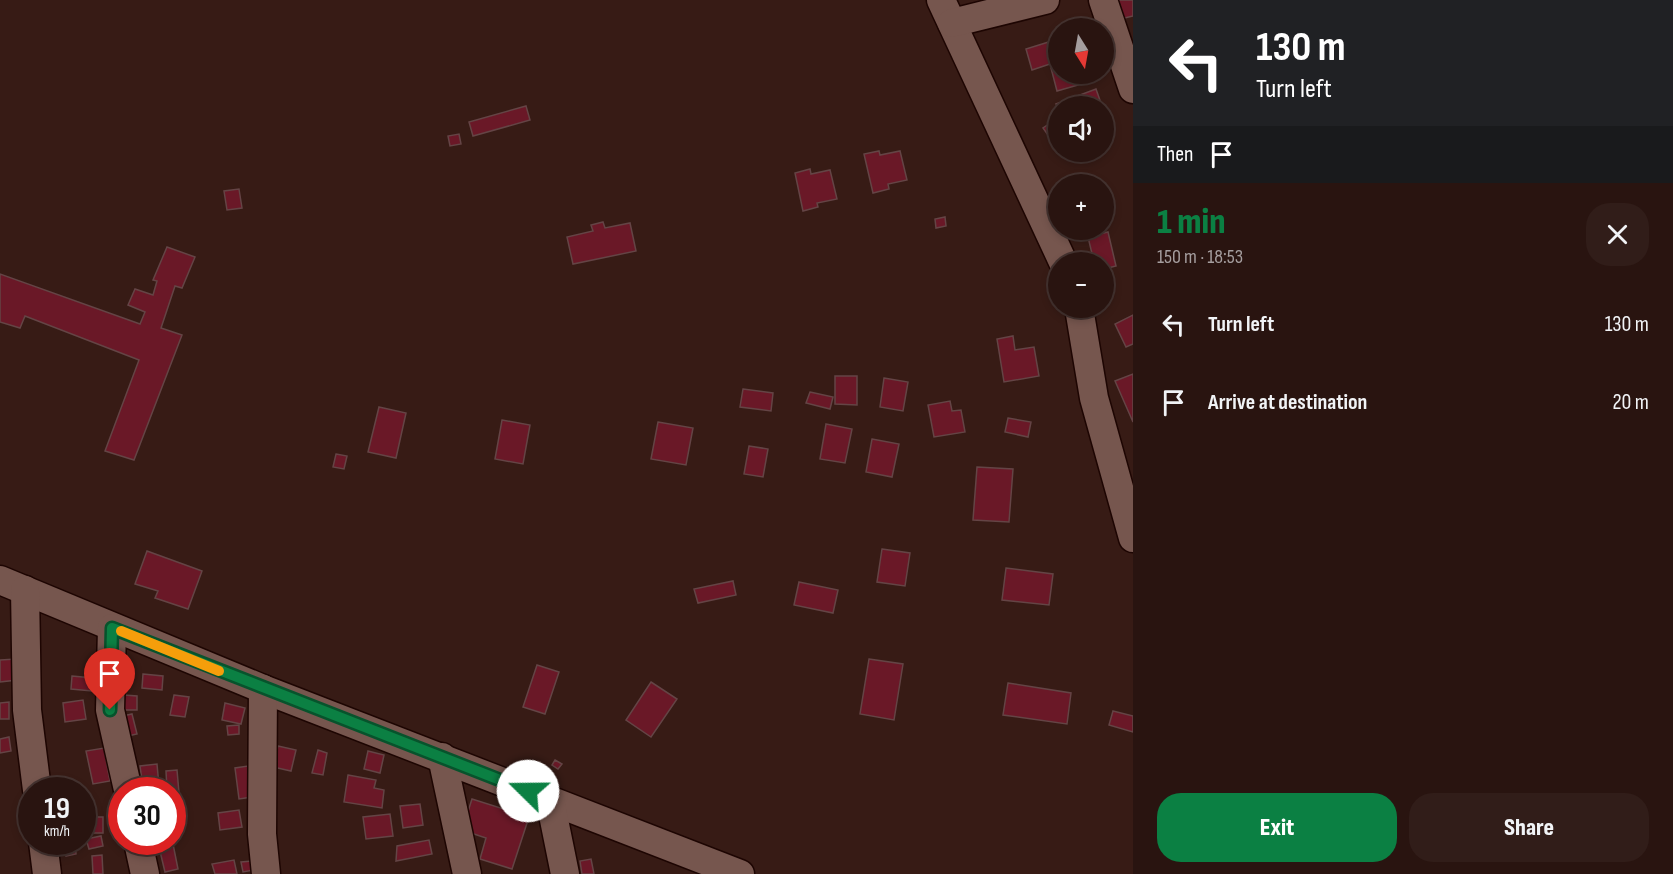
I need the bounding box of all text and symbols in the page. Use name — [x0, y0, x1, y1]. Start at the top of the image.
north arrow — [1048, 18, 1114, 84]
map controls — [1048, 18, 1114, 318]
text: 130 m — [1256, 22, 1346, 73]
icon: left — [1157, 24, 1235, 102]
text: Turn left — [1256, 73, 1332, 105]
button: sound — [1048, 96, 1114, 162]
icon: arrive — [1205, 138, 1238, 171]
text: Then — [1157, 141, 1193, 168]
button: + — [1048, 174, 1114, 240]
text: 1 min — [1157, 201, 1225, 244]
button: close — [1586, 203, 1649, 266]
text: 150 m · 18:53 — [1157, 245, 1243, 269]
button: − — [1048, 252, 1114, 318]
icon: left — [1157, 308, 1190, 341]
text: Turn left — [1208, 311, 1274, 338]
text: 130 m — [1605, 311, 1649, 338]
icon: arrive — [1157, 386, 1190, 419]
text: Arrive at destination — [1208, 389, 1367, 416]
text: 20 m — [1613, 389, 1649, 416]
pin — [84, 648, 135, 710]
icon: arrive — [93, 657, 126, 690]
position arrow — [496, 759, 560, 823]
speed limit sign: 30 — [108, 777, 186, 855]
text: 19 — [44, 791, 70, 827]
button: Exit — [1157, 793, 1397, 862]
button: Share — [1409, 793, 1649, 862]
text: km/h — [44, 822, 70, 841]

